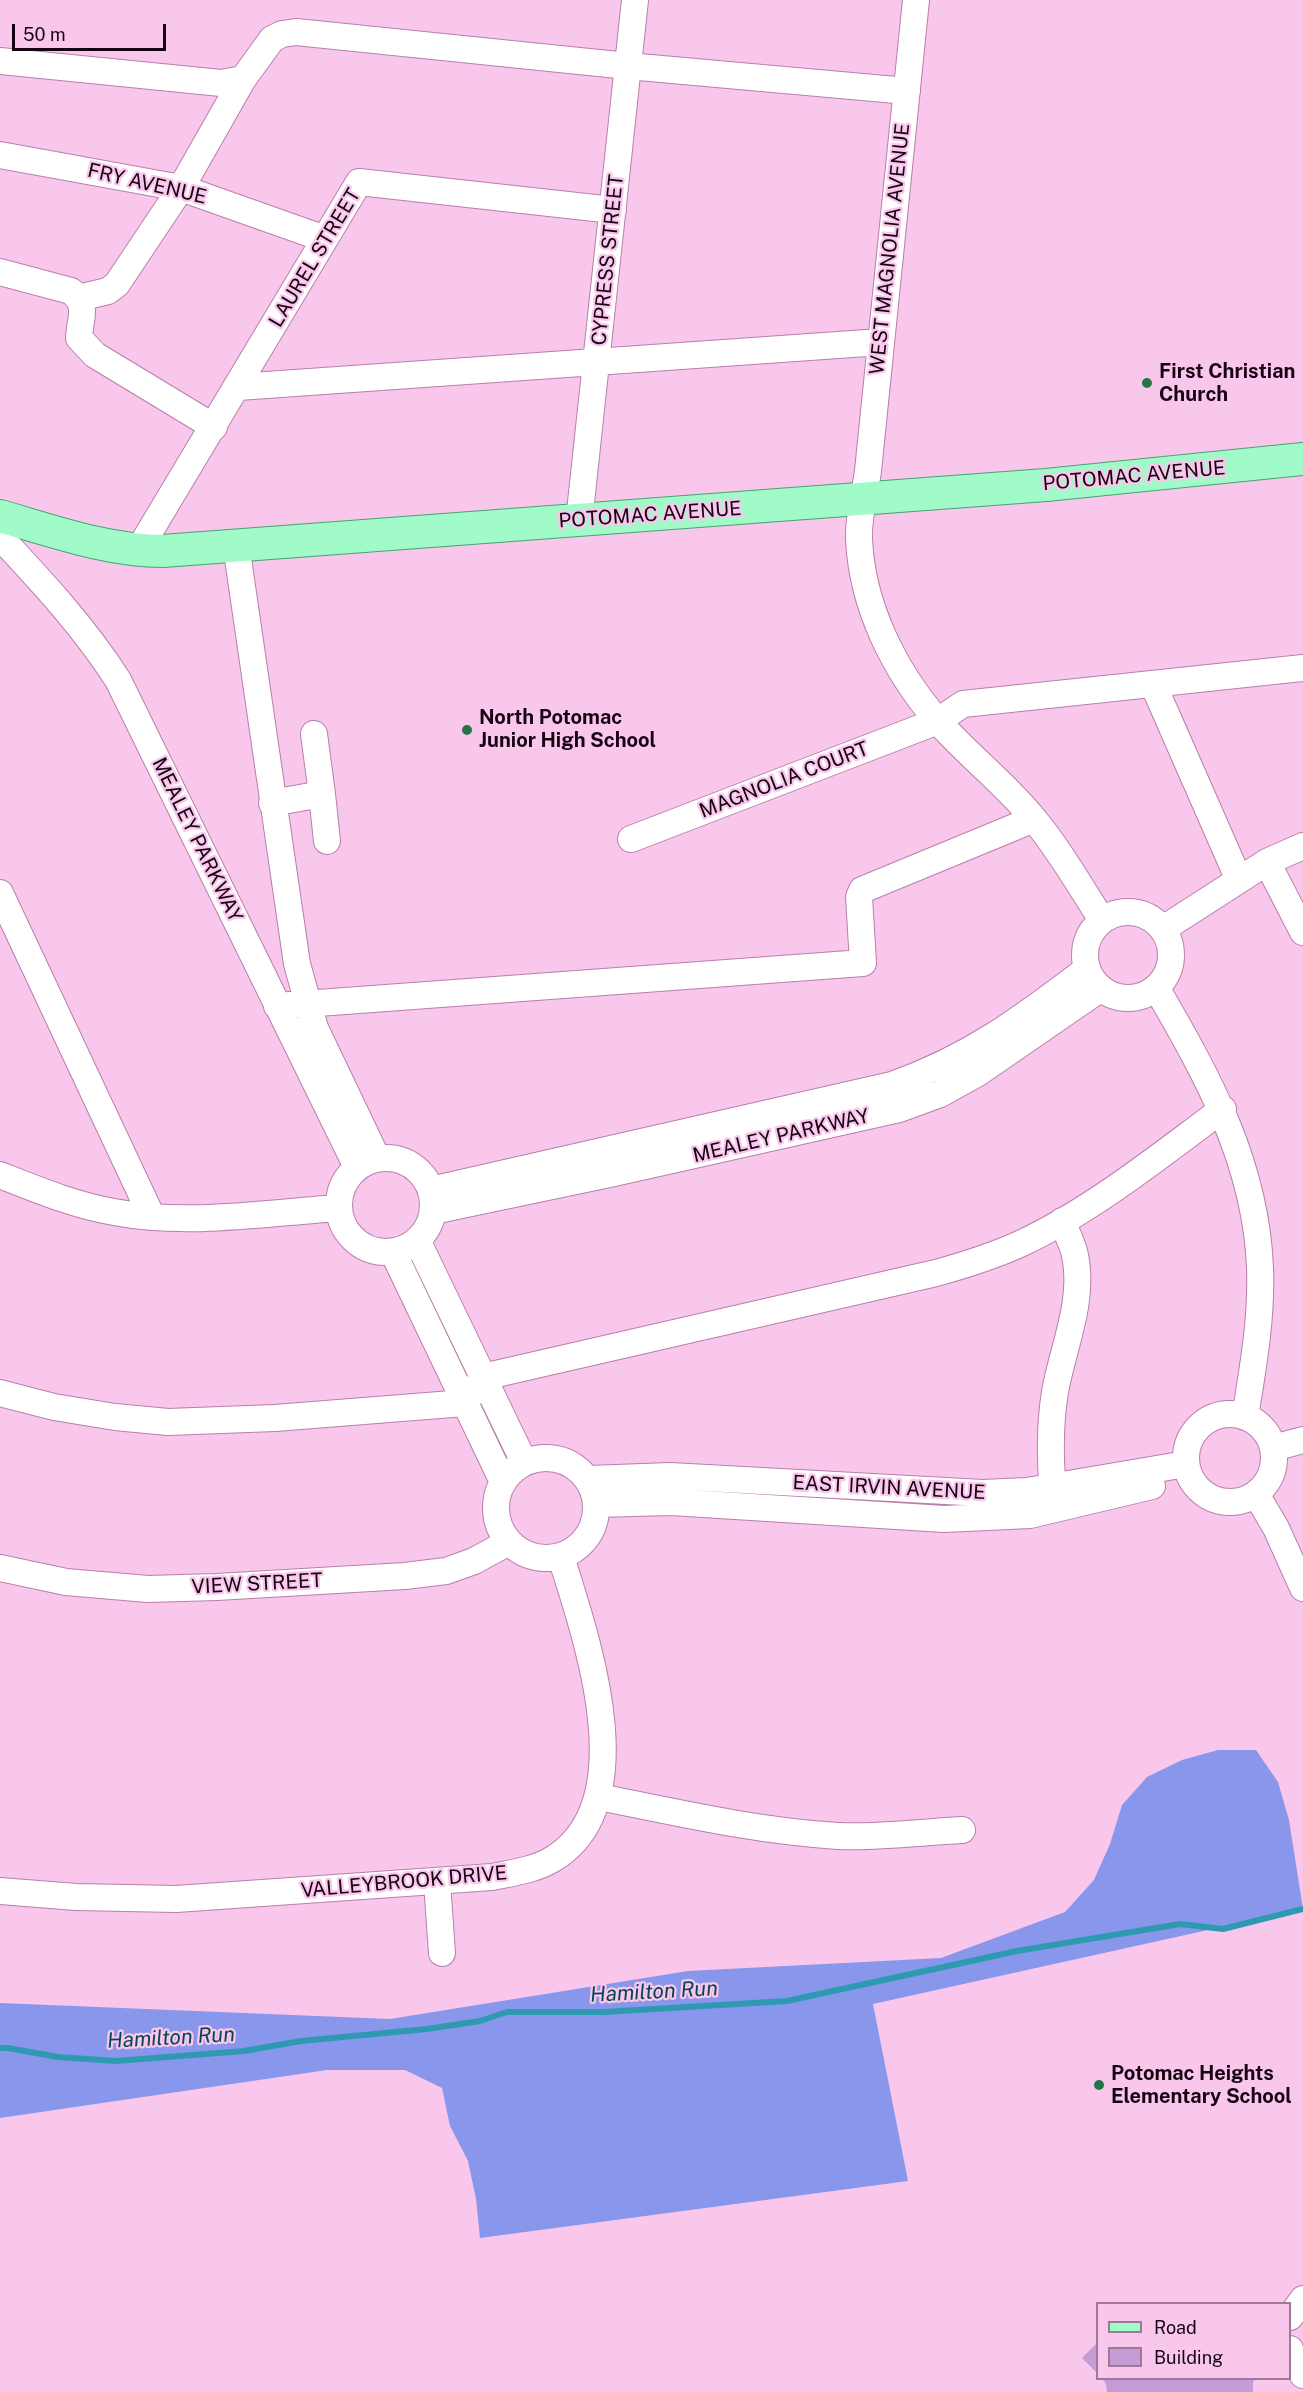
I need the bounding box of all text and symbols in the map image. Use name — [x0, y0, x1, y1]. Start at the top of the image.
scale bar — [15, 12, 170, 50]
text: 50 m — [23, 24, 66, 45]
street label: WEST MAGNOLIA AVENUE — [865, 122, 915, 376]
street label: FRY AVENUE — [85, 159, 209, 209]
street label: CYPRESS STREET — [587, 173, 629, 347]
street label: LAUREL STREET — [264, 184, 366, 332]
place label: First Christian Church — [1159, 360, 1295, 407]
marker: First Christian Church — [1140, 376, 1154, 390]
street label: POTOMAC AVENUE — [1042, 456, 1226, 496]
street label: POTOMAC AVENUE — [558, 497, 742, 533]
place label: North Potomac Junior High School — [479, 706, 656, 753]
marker: North Potomac Junior High School — [460, 723, 474, 737]
street label: MAGNOLIA COURT — [696, 737, 872, 823]
street label: MEALEY PARKWAY — [147, 754, 247, 926]
street label: MEALEY PARKWAY — [690, 1104, 872, 1168]
street label: EAST IRVIN AVENUE — [792, 1471, 986, 1505]
street label: VIEW STREET — [191, 1569, 323, 1599]
street label: VALLEYBROOK DRIVE — [300, 1861, 508, 1903]
water label: Hamilton Run — [590, 1976, 718, 2008]
water label: Hamilton Run — [107, 2022, 235, 2054]
place label: Potomac Heights Elementary School — [1111, 2062, 1292, 2109]
marker: Potomac Heights Elementary School — [1092, 2078, 1106, 2092]
legend — [1096, 2302, 1291, 2380]
text: Road — [1154, 2317, 1197, 2338]
text: Building — [1154, 2347, 1223, 2368]

